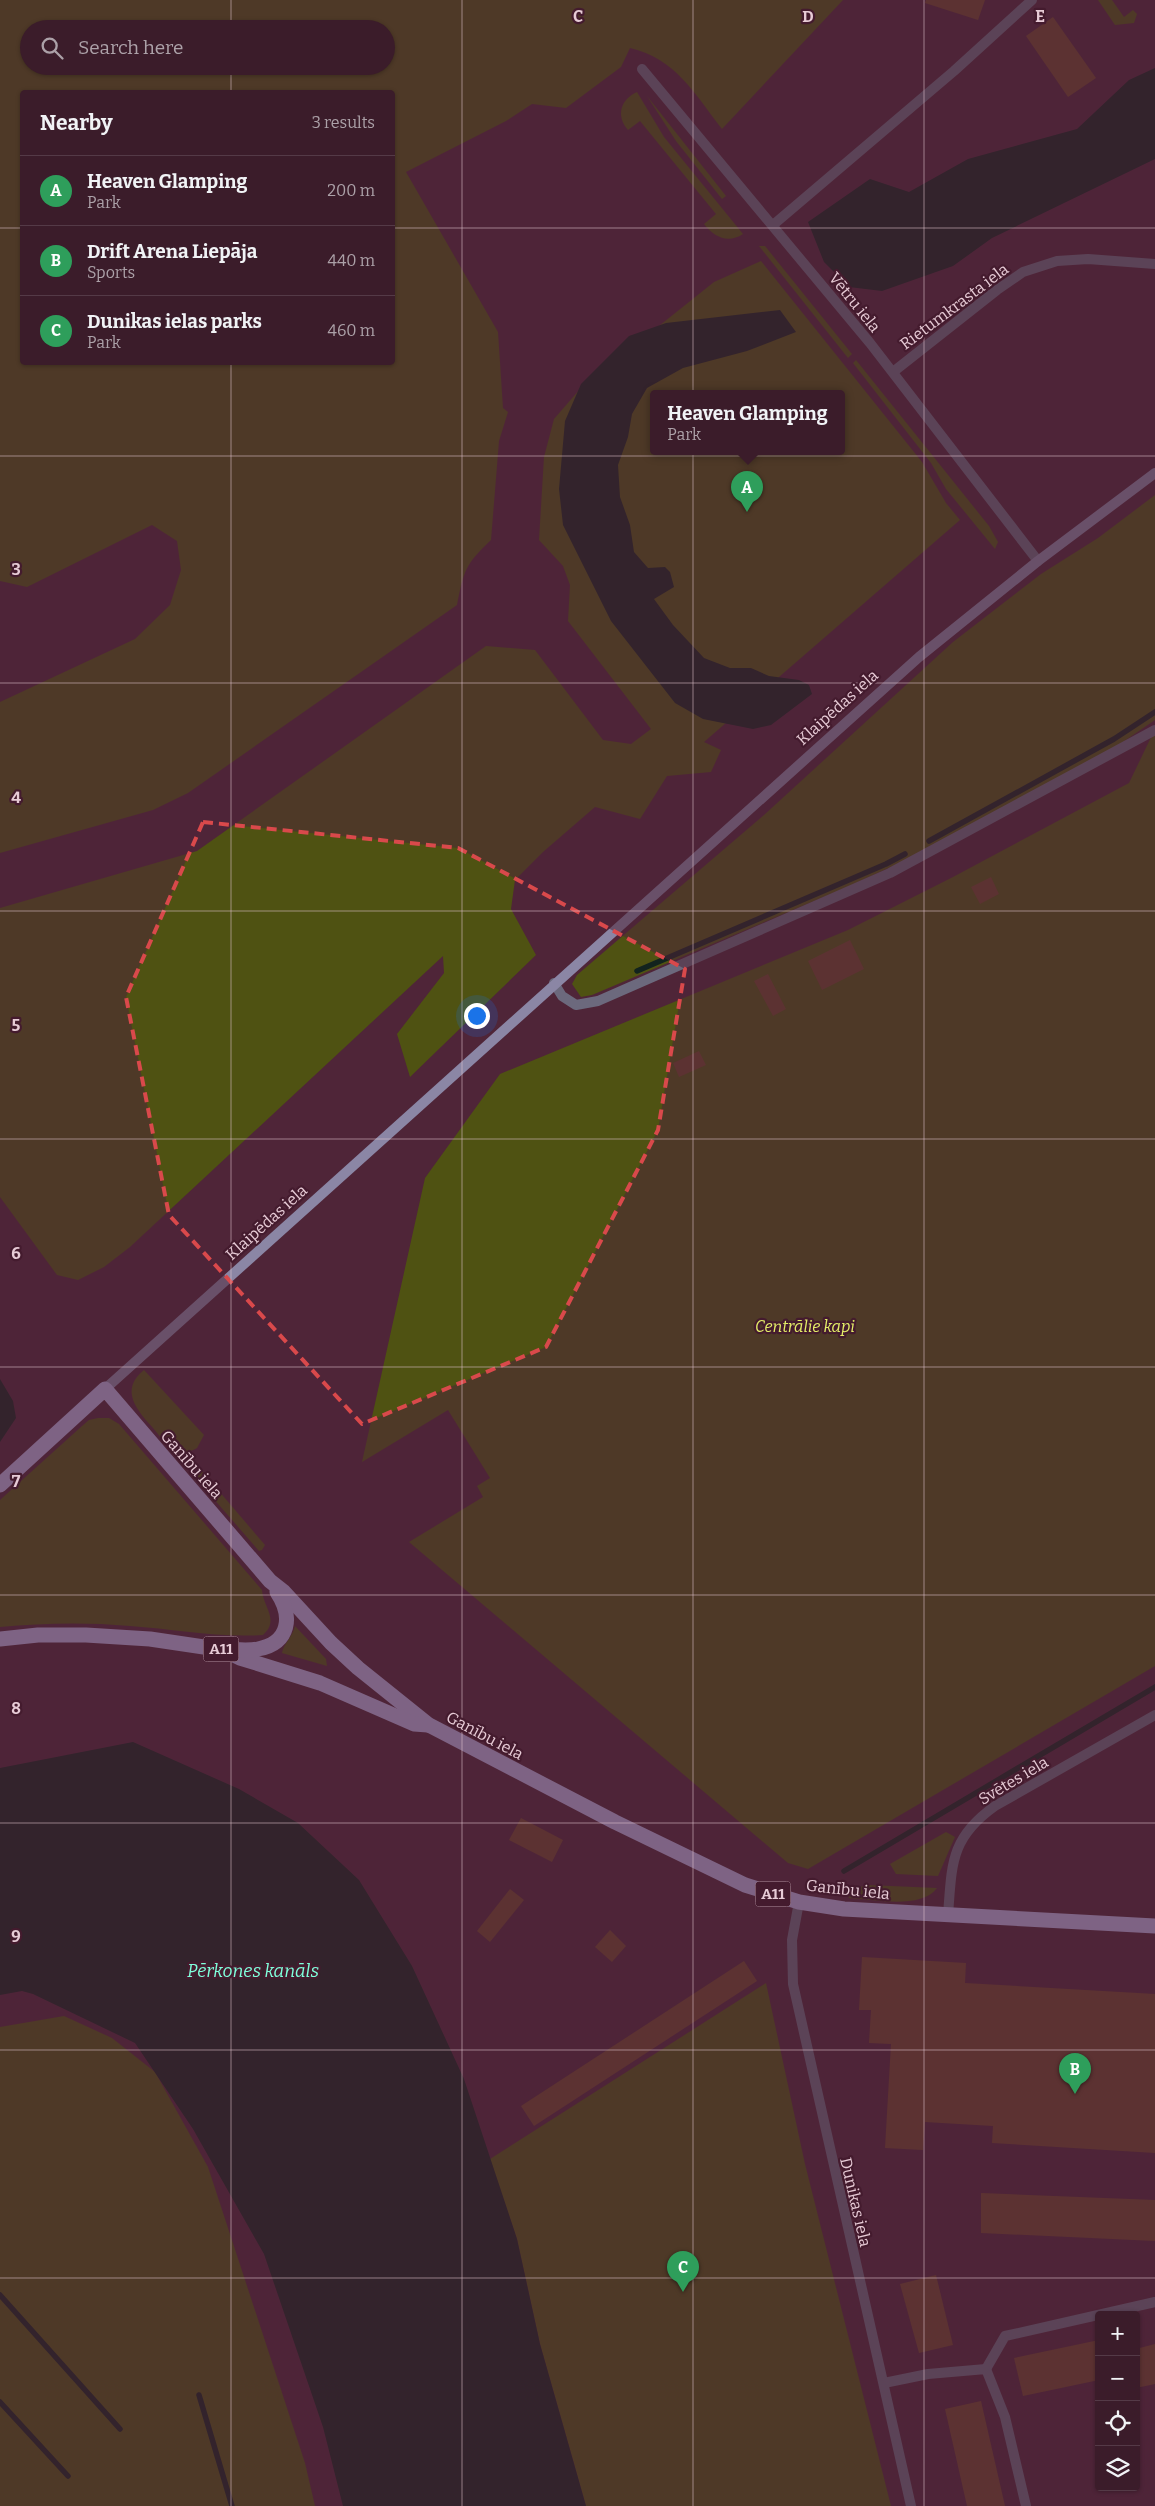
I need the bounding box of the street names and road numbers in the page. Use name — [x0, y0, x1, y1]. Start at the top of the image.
street label: Rietumkrasta iela — [896, 259, 1012, 353]
street label: Vētru iela — [825, 269, 885, 336]
street label: Klaipēdas iela — [793, 666, 882, 749]
street label: Klaipēdas iela — [222, 1181, 311, 1264]
street label: Ganību iela — [157, 1426, 227, 1503]
road number: A11 — [204, 1636, 238, 1662]
street label: Ganību iela — [443, 1707, 527, 1764]
street label: Svētes iela — [975, 1752, 1052, 1809]
street label: Ganību iela — [805, 1876, 891, 1903]
road number: A11 — [756, 1882, 790, 1906]
street label: Dunikas iela — [836, 2156, 875, 2249]

